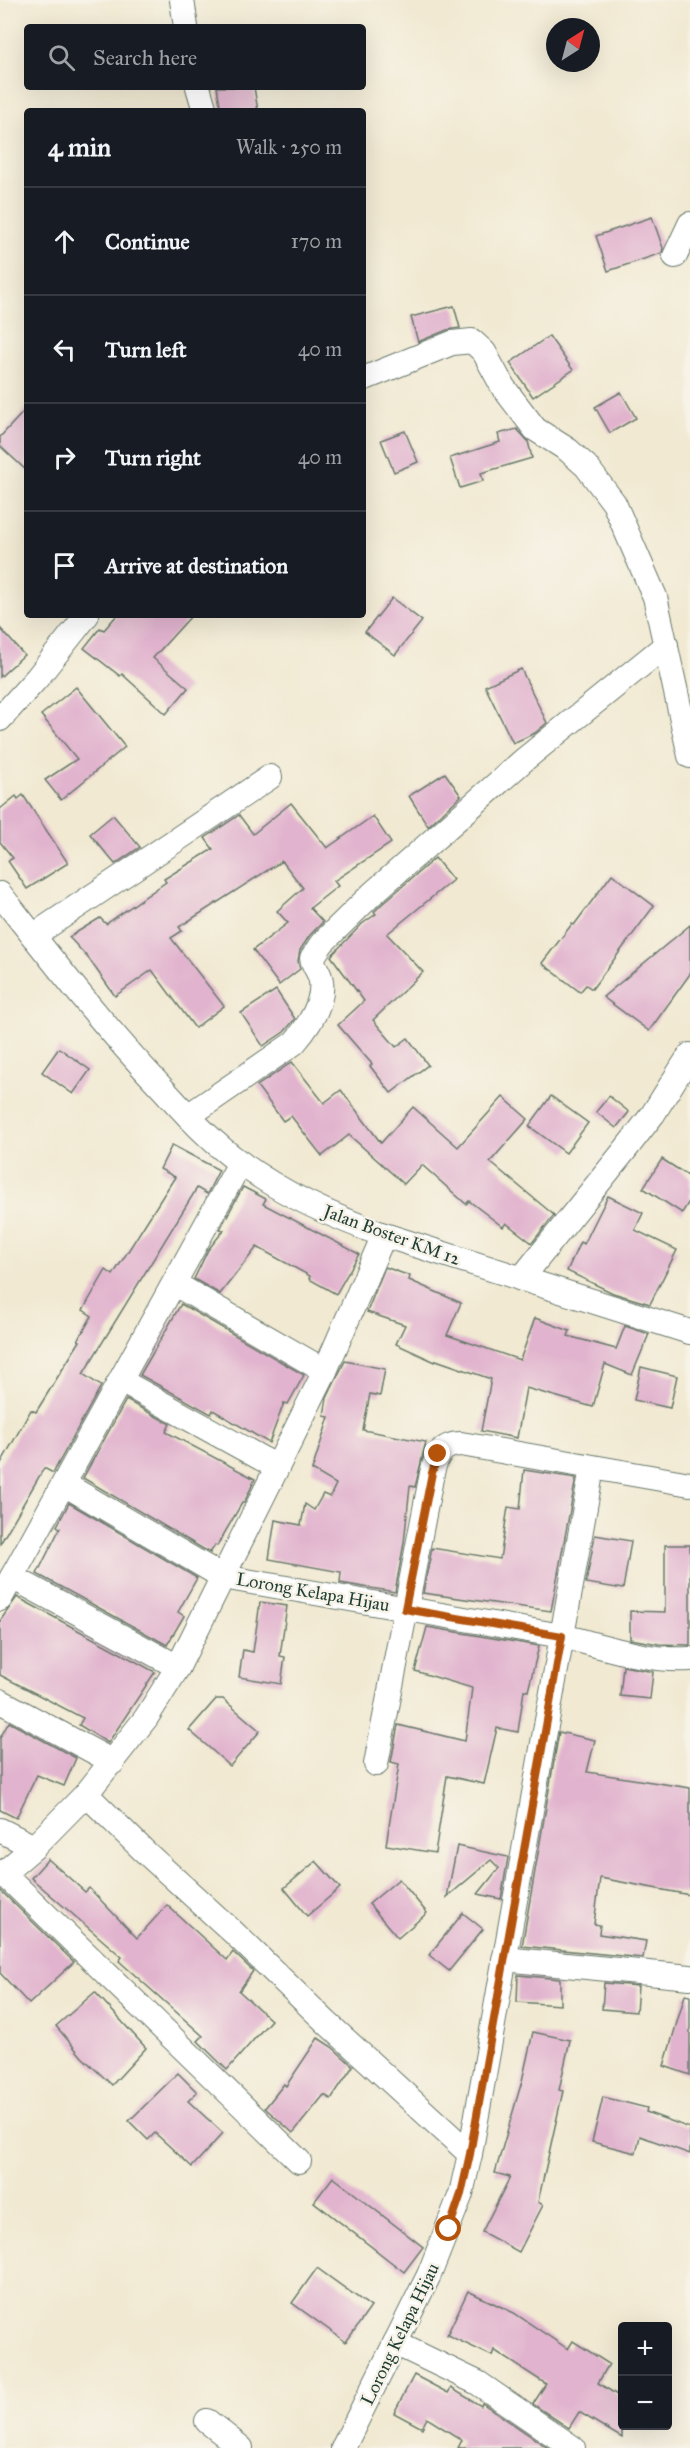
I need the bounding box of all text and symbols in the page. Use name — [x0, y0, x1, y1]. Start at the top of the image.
north arrow — [546, 18, 600, 72]
search box — [24, 24, 366, 90]
icon: search — [45, 41, 78, 74]
text: Search here — [93, 44, 197, 71]
text: 4 min — [48, 131, 111, 163]
text: Walk · 250 m — [236, 135, 342, 159]
icon: ahead — [48, 225, 81, 258]
text: Continue — [105, 228, 190, 255]
text: 170 m — [291, 229, 342, 253]
icon: left — [48, 333, 81, 366]
text: Turn left — [105, 336, 187, 363]
text: 40 m — [298, 337, 342, 361]
icon: right — [48, 441, 81, 474]
text: Turn right — [105, 444, 201, 471]
text: 40 m — [298, 445, 342, 469]
icon: arrive — [48, 549, 81, 582]
text: Arrive at destination — [105, 552, 288, 579]
street label: Jalan Boster KM 12 — [318, 1199, 463, 1271]
route end — [424, 1440, 450, 1466]
street label: Lorong Kelapa Hijau — [234, 1568, 392, 1617]
route start — [435, 2215, 461, 2241]
street label: Lorong Kelapa Hijau — [356, 2259, 445, 2409]
map controls — [618, 2322, 672, 2430]
button: + — [618, 2322, 672, 2376]
button: − — [618, 2376, 672, 2430]

